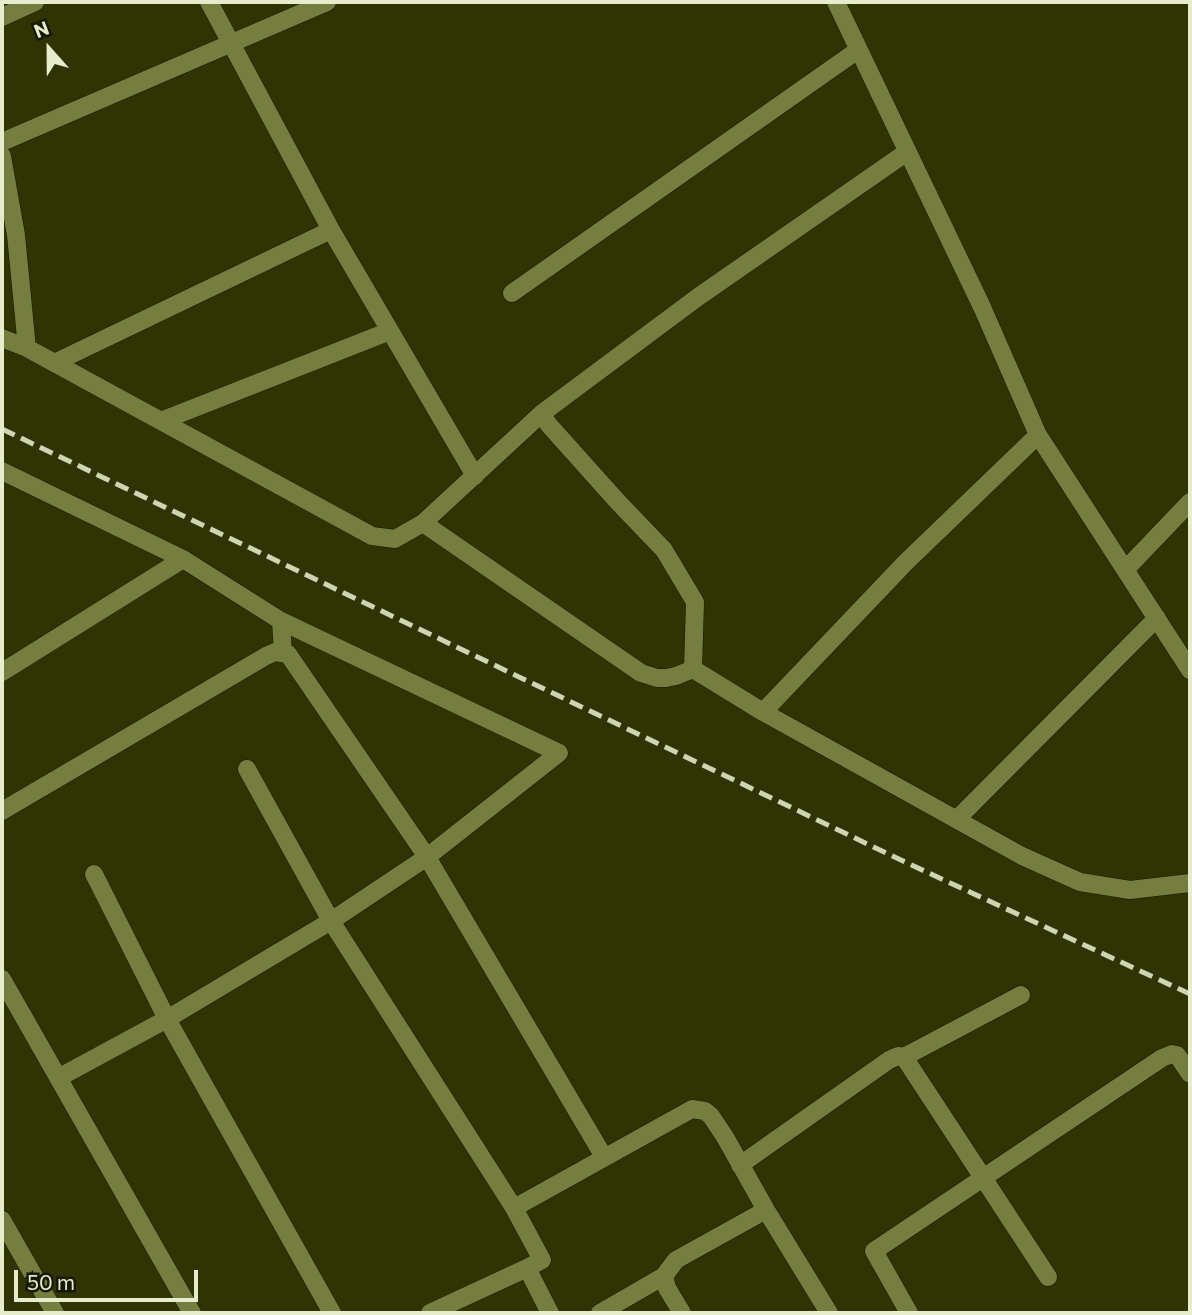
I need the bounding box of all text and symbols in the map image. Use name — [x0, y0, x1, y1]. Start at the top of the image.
north arrow — [14, 14, 84, 84]
text: N — [31, 16, 52, 42]
scale bar — [18, 1256, 201, 1300]
text: 50 m — [27, 1269, 75, 1294]

